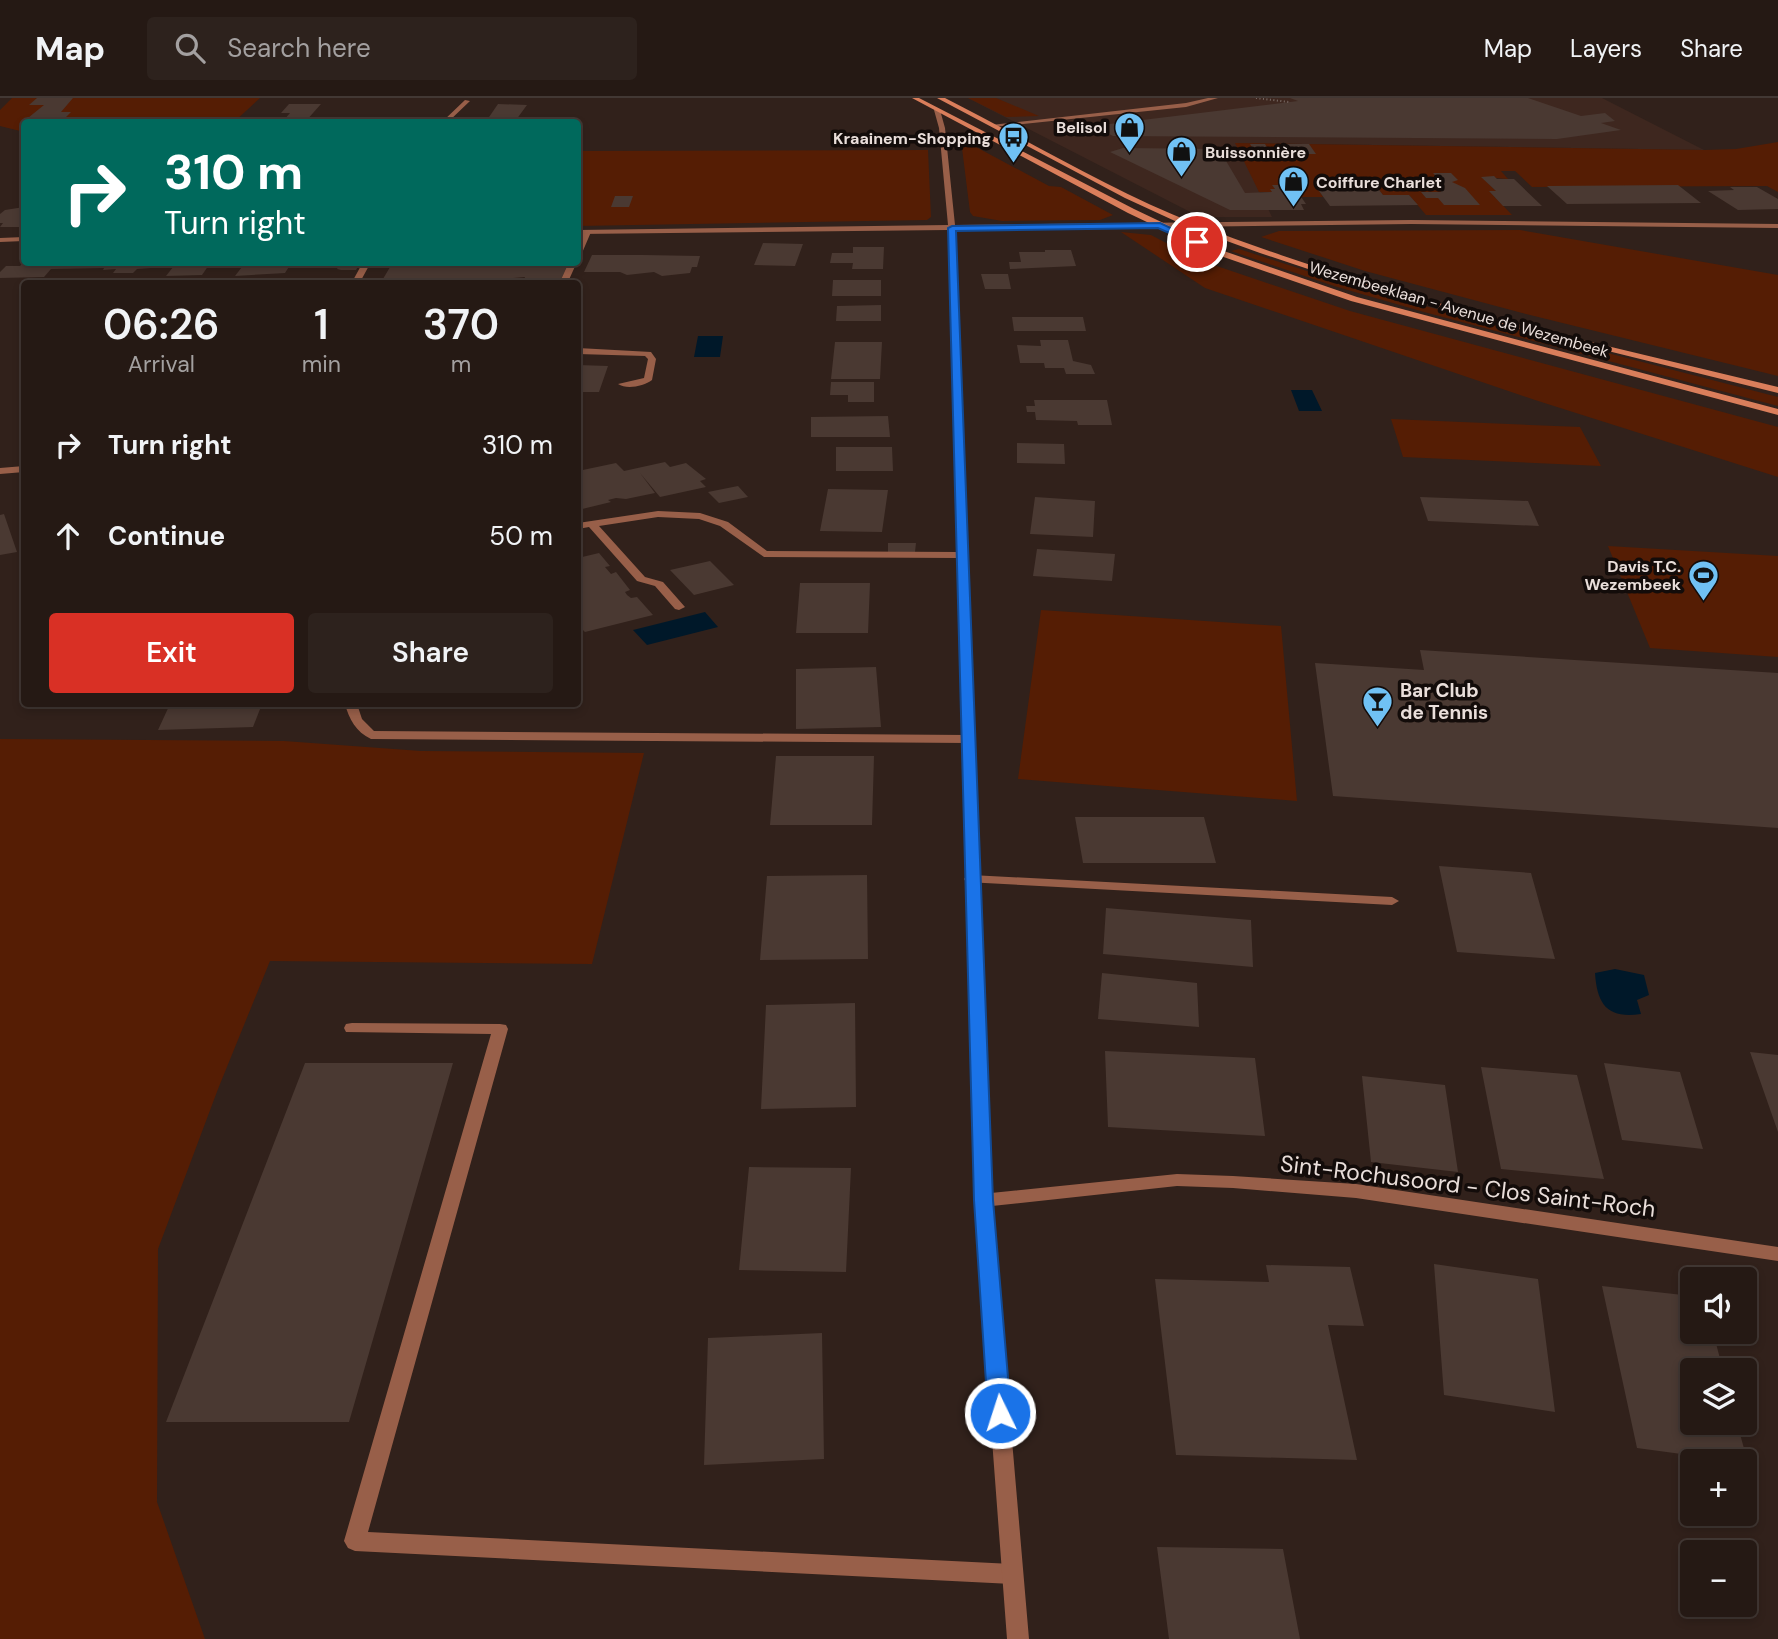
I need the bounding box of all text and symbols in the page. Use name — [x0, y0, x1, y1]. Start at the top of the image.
search box — [147, 17, 637, 80]
text: Map — [35, 27, 105, 70]
icon: search — [171, 29, 209, 67]
text: Search here — [227, 31, 371, 65]
text: Map — [1484, 33, 1532, 64]
text: Layers — [1570, 33, 1642, 64]
text: Share — [1680, 33, 1743, 64]
shop icon: Belisol — [1113, 110, 1147, 154]
place label: Belisol — [1056, 117, 1107, 138]
bus stop icon: Kraainem-Shopping — [997, 121, 1031, 165]
place label: Kraainem-Shopping — [833, 128, 991, 149]
shop icon: Buissonnière — [1165, 135, 1199, 179]
text: 310 m — [164, 140, 303, 204]
place label: Buissonnière — [1205, 142, 1306, 163]
icon: right — [49, 147, 140, 238]
shop icon: Coiffure Charlet — [1276, 165, 1310, 209]
place label: Coiffure Charlet — [1316, 172, 1442, 193]
text: Turn right — [164, 202, 306, 244]
pin — [1167, 212, 1227, 272]
icon: arrive — [1178, 223, 1216, 261]
street label: Wezembeeklaan - Avenue de Wezembeek — [1307, 257, 1611, 362]
text: 06:26 — [103, 297, 220, 352]
text: 1 — [314, 297, 329, 352]
text: 370 — [423, 297, 499, 352]
text: Arrival — [128, 349, 195, 379]
text: min — [302, 349, 341, 379]
text: m — [451, 349, 471, 379]
icon: right — [49, 426, 87, 464]
text: Turn right — [108, 428, 232, 462]
text: 310 m — [482, 428, 553, 462]
icon: ahead — [49, 517, 87, 555]
text: Continue — [108, 519, 225, 553]
text: 50 m — [489, 519, 553, 553]
place label: Davis T.C. Wezembeek — [1584, 556, 1682, 595]
sports icon: Davis T.C. Wezembeek — [1687, 558, 1721, 602]
button: Exit — [49, 613, 294, 693]
button: Share — [308, 613, 553, 693]
place label: Bar Club de Tennis — [1400, 678, 1488, 725]
bar icon: Bar Club de Tennis — [1360, 684, 1394, 728]
street label: Sint-Rochusoord - Clos Saint-Roch — [1279, 1148, 1657, 1224]
map controls — [1680, 1267, 1757, 1617]
button: sound — [1680, 1267, 1757, 1344]
button: layers — [1680, 1358, 1757, 1435]
position arrow — [963, 1376, 1037, 1450]
button: + — [1680, 1449, 1757, 1526]
button: − — [1680, 1540, 1757, 1617]

